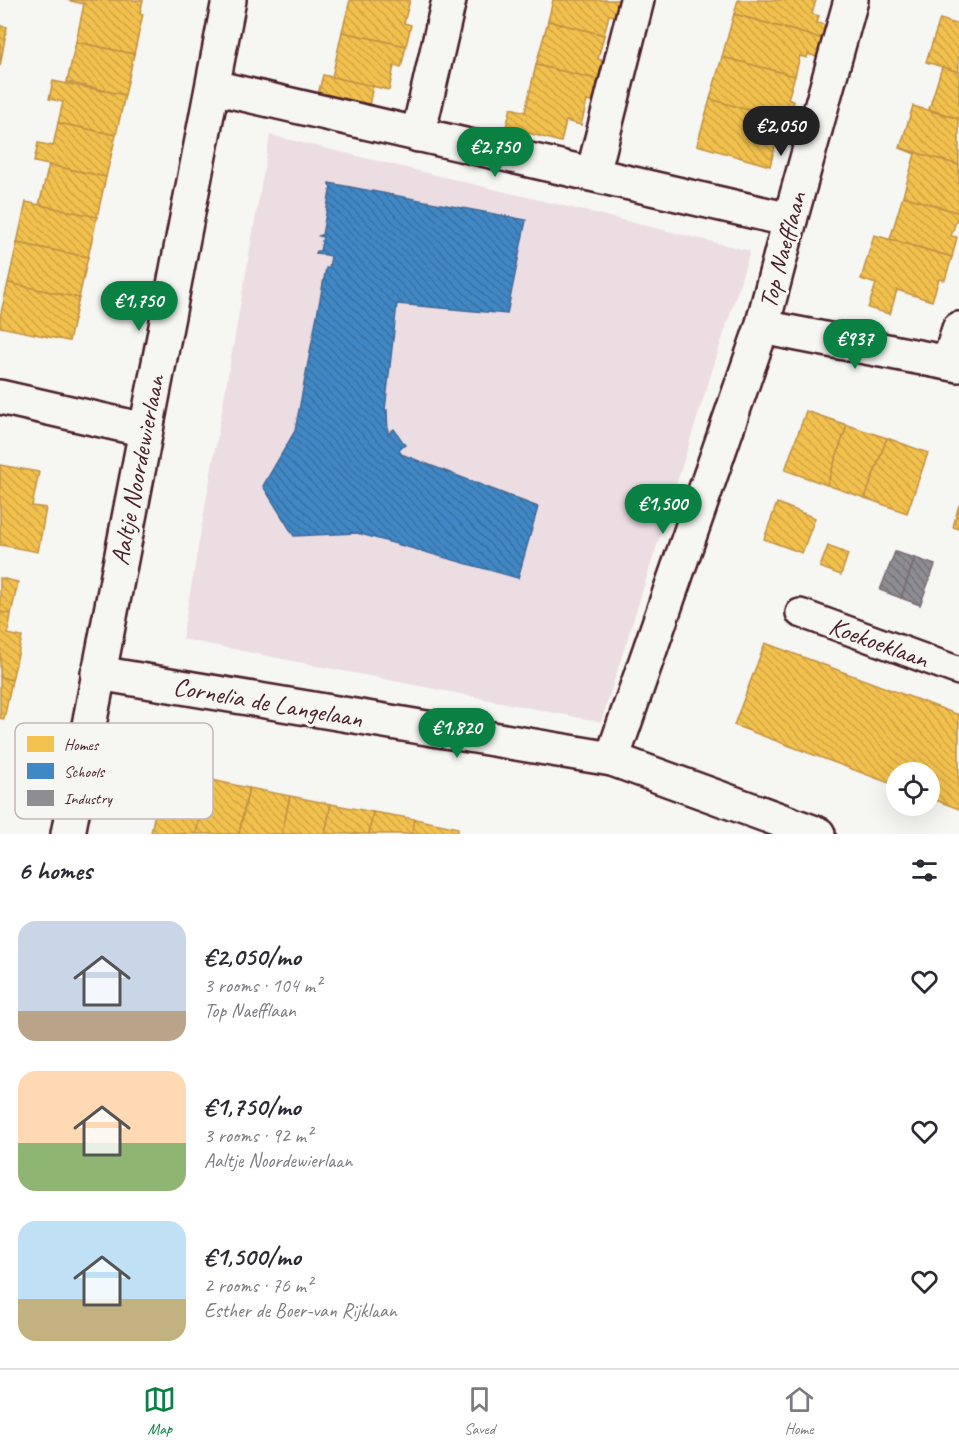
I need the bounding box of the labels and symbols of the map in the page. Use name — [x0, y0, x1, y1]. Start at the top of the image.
pin: €2,050 — [732, 106, 830, 157]
pin: €2,750 — [446, 127, 544, 178]
street label: Top Naefflaan — [751, 187, 814, 312]
pin: €1,750 — [90, 281, 188, 332]
pin: €937 — [819, 319, 891, 370]
street label: Aaltje Noordewierlaan — [103, 371, 172, 568]
pin: €1,500 — [614, 484, 712, 535]
street label: Koekoeklaan — [825, 609, 934, 676]
street label: Cornelia de Langelaan — [171, 670, 365, 735]
pin: €1,820 — [408, 708, 506, 759]
legend — [15, 723, 213, 819]
text: Homes — [64, 735, 100, 755]
text: Schools — [64, 762, 105, 782]
text: Industry — [64, 789, 113, 809]

